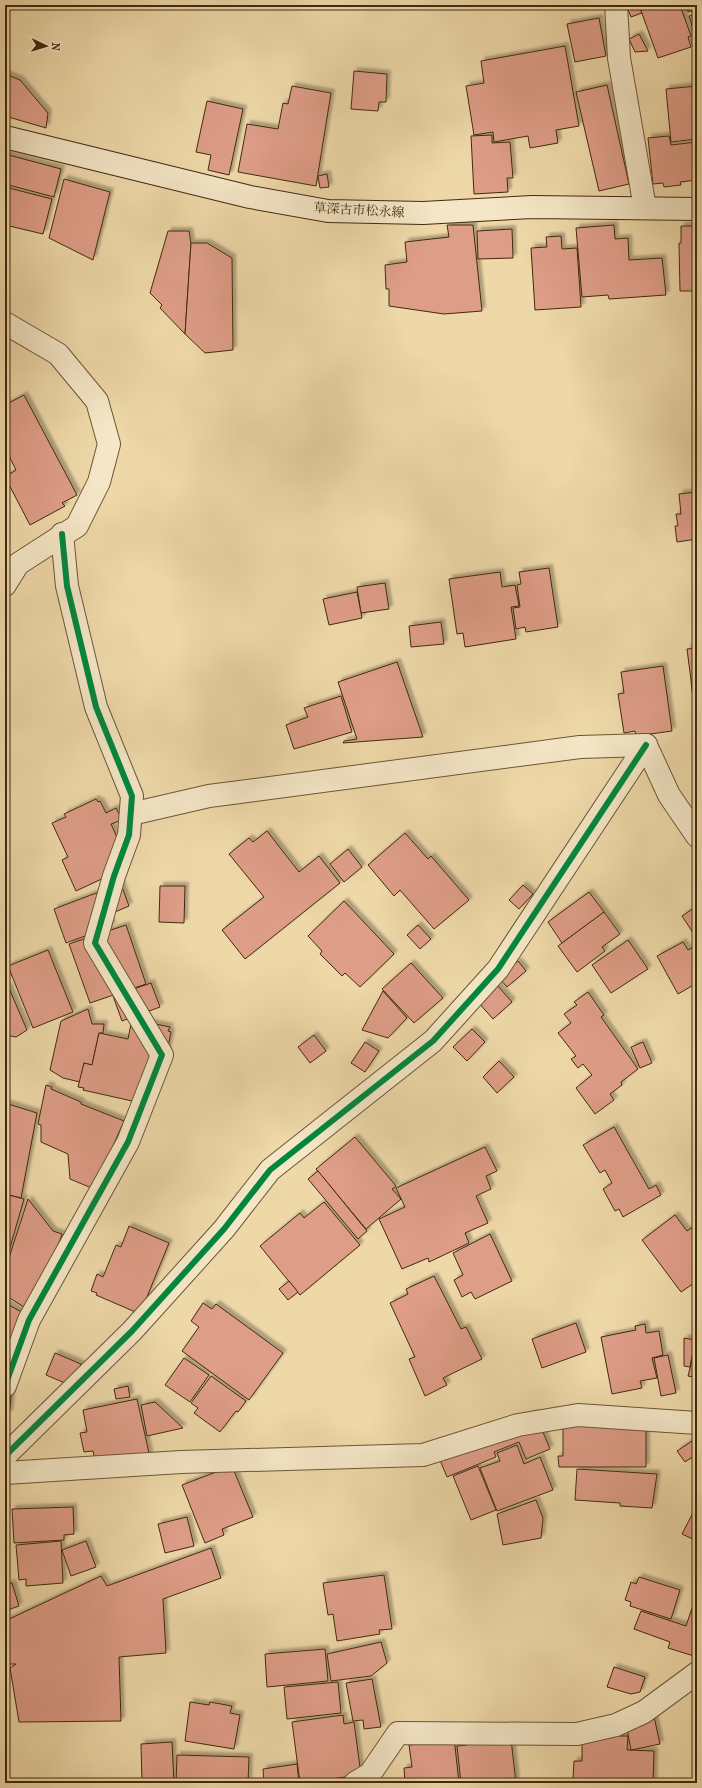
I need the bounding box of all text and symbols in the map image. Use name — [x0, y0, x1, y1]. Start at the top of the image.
north arrow — [26, 26, 66, 66]
text: N — [49, 42, 62, 52]
street label: 草深古市松永線 — [313, 200, 405, 220]

